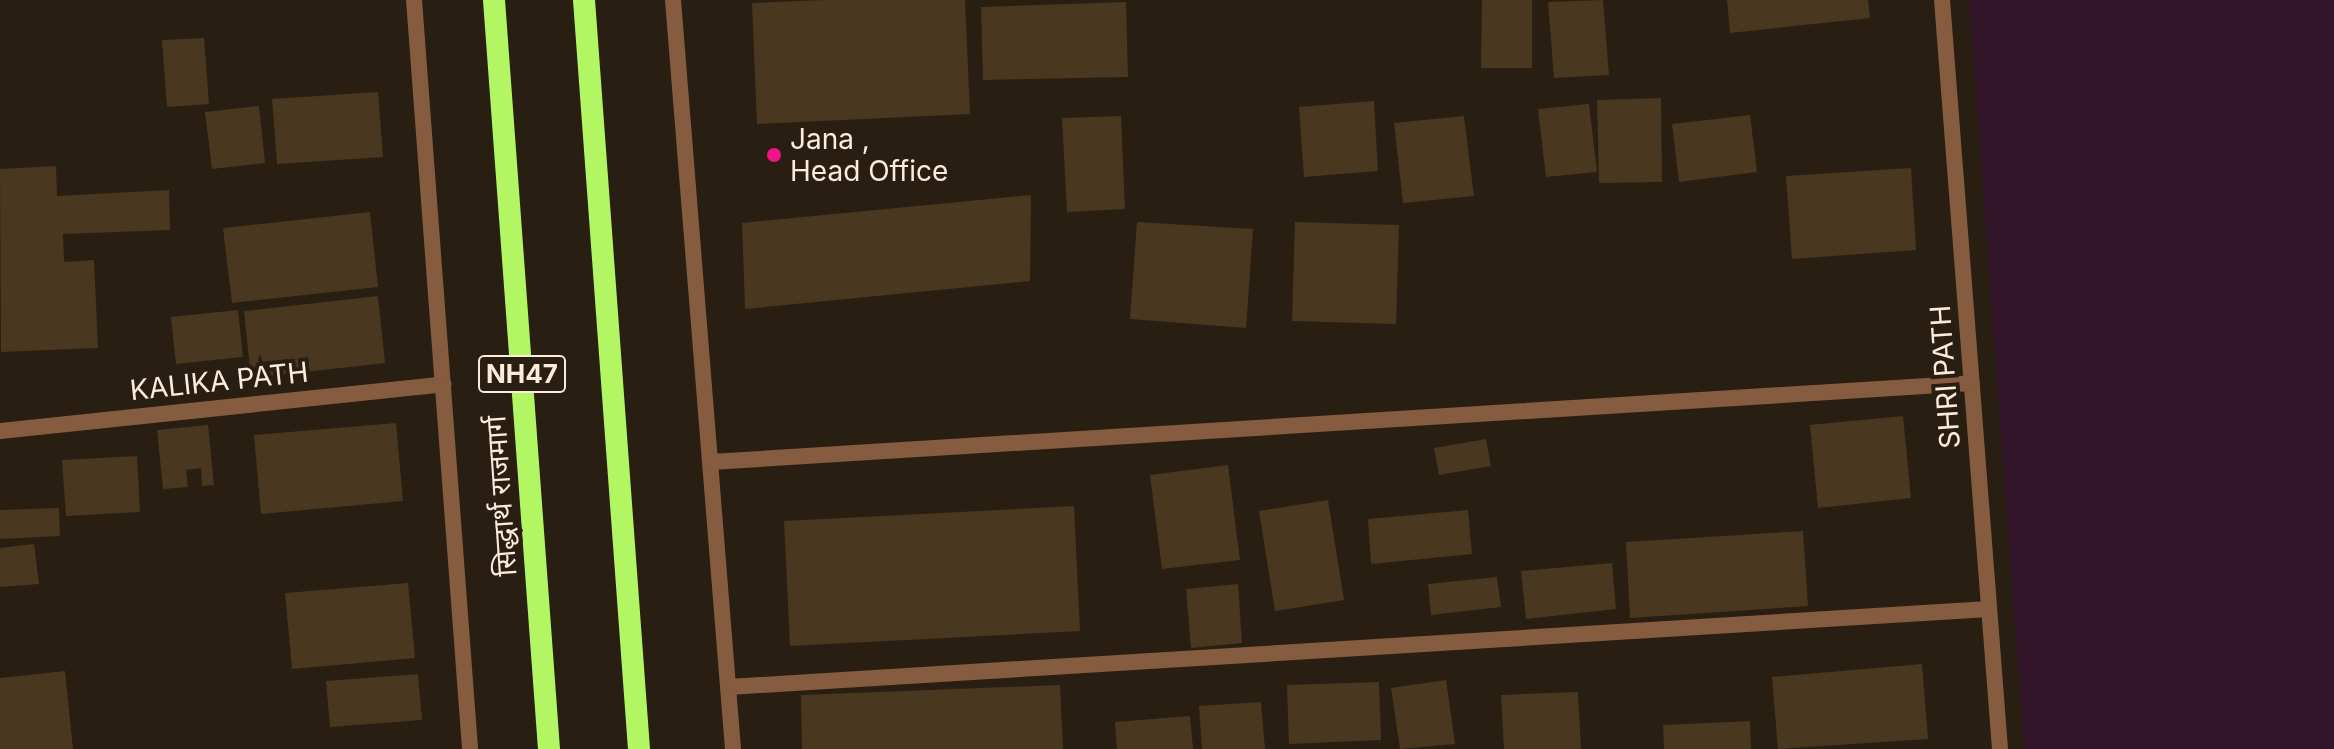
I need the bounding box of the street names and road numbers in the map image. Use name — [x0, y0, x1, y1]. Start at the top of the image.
street label: SHRI PATH — [1923, 304, 1967, 450]
road number: NH47 — [478, 352, 566, 396]
street label: KALIKA PATH — [128, 355, 310, 407]
street label: सिद्धार्थ राजमार्ग — [479, 415, 523, 577]

